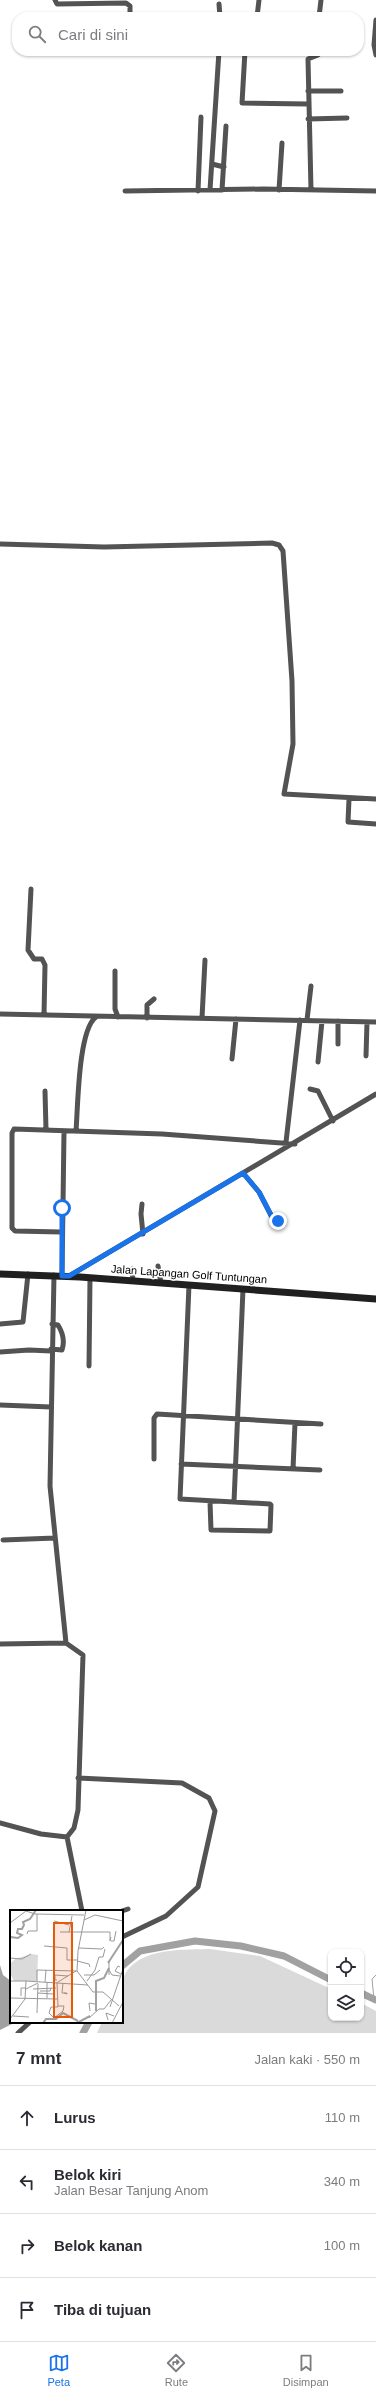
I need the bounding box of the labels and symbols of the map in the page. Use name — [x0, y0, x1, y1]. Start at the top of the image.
route start — [53, 1199, 71, 1217]
route end — [269, 1212, 287, 1230]
street label: Jalan Lapangan Golf Tuntungan — [110, 1263, 268, 1285]
inset map — [10, 1910, 123, 2023]

